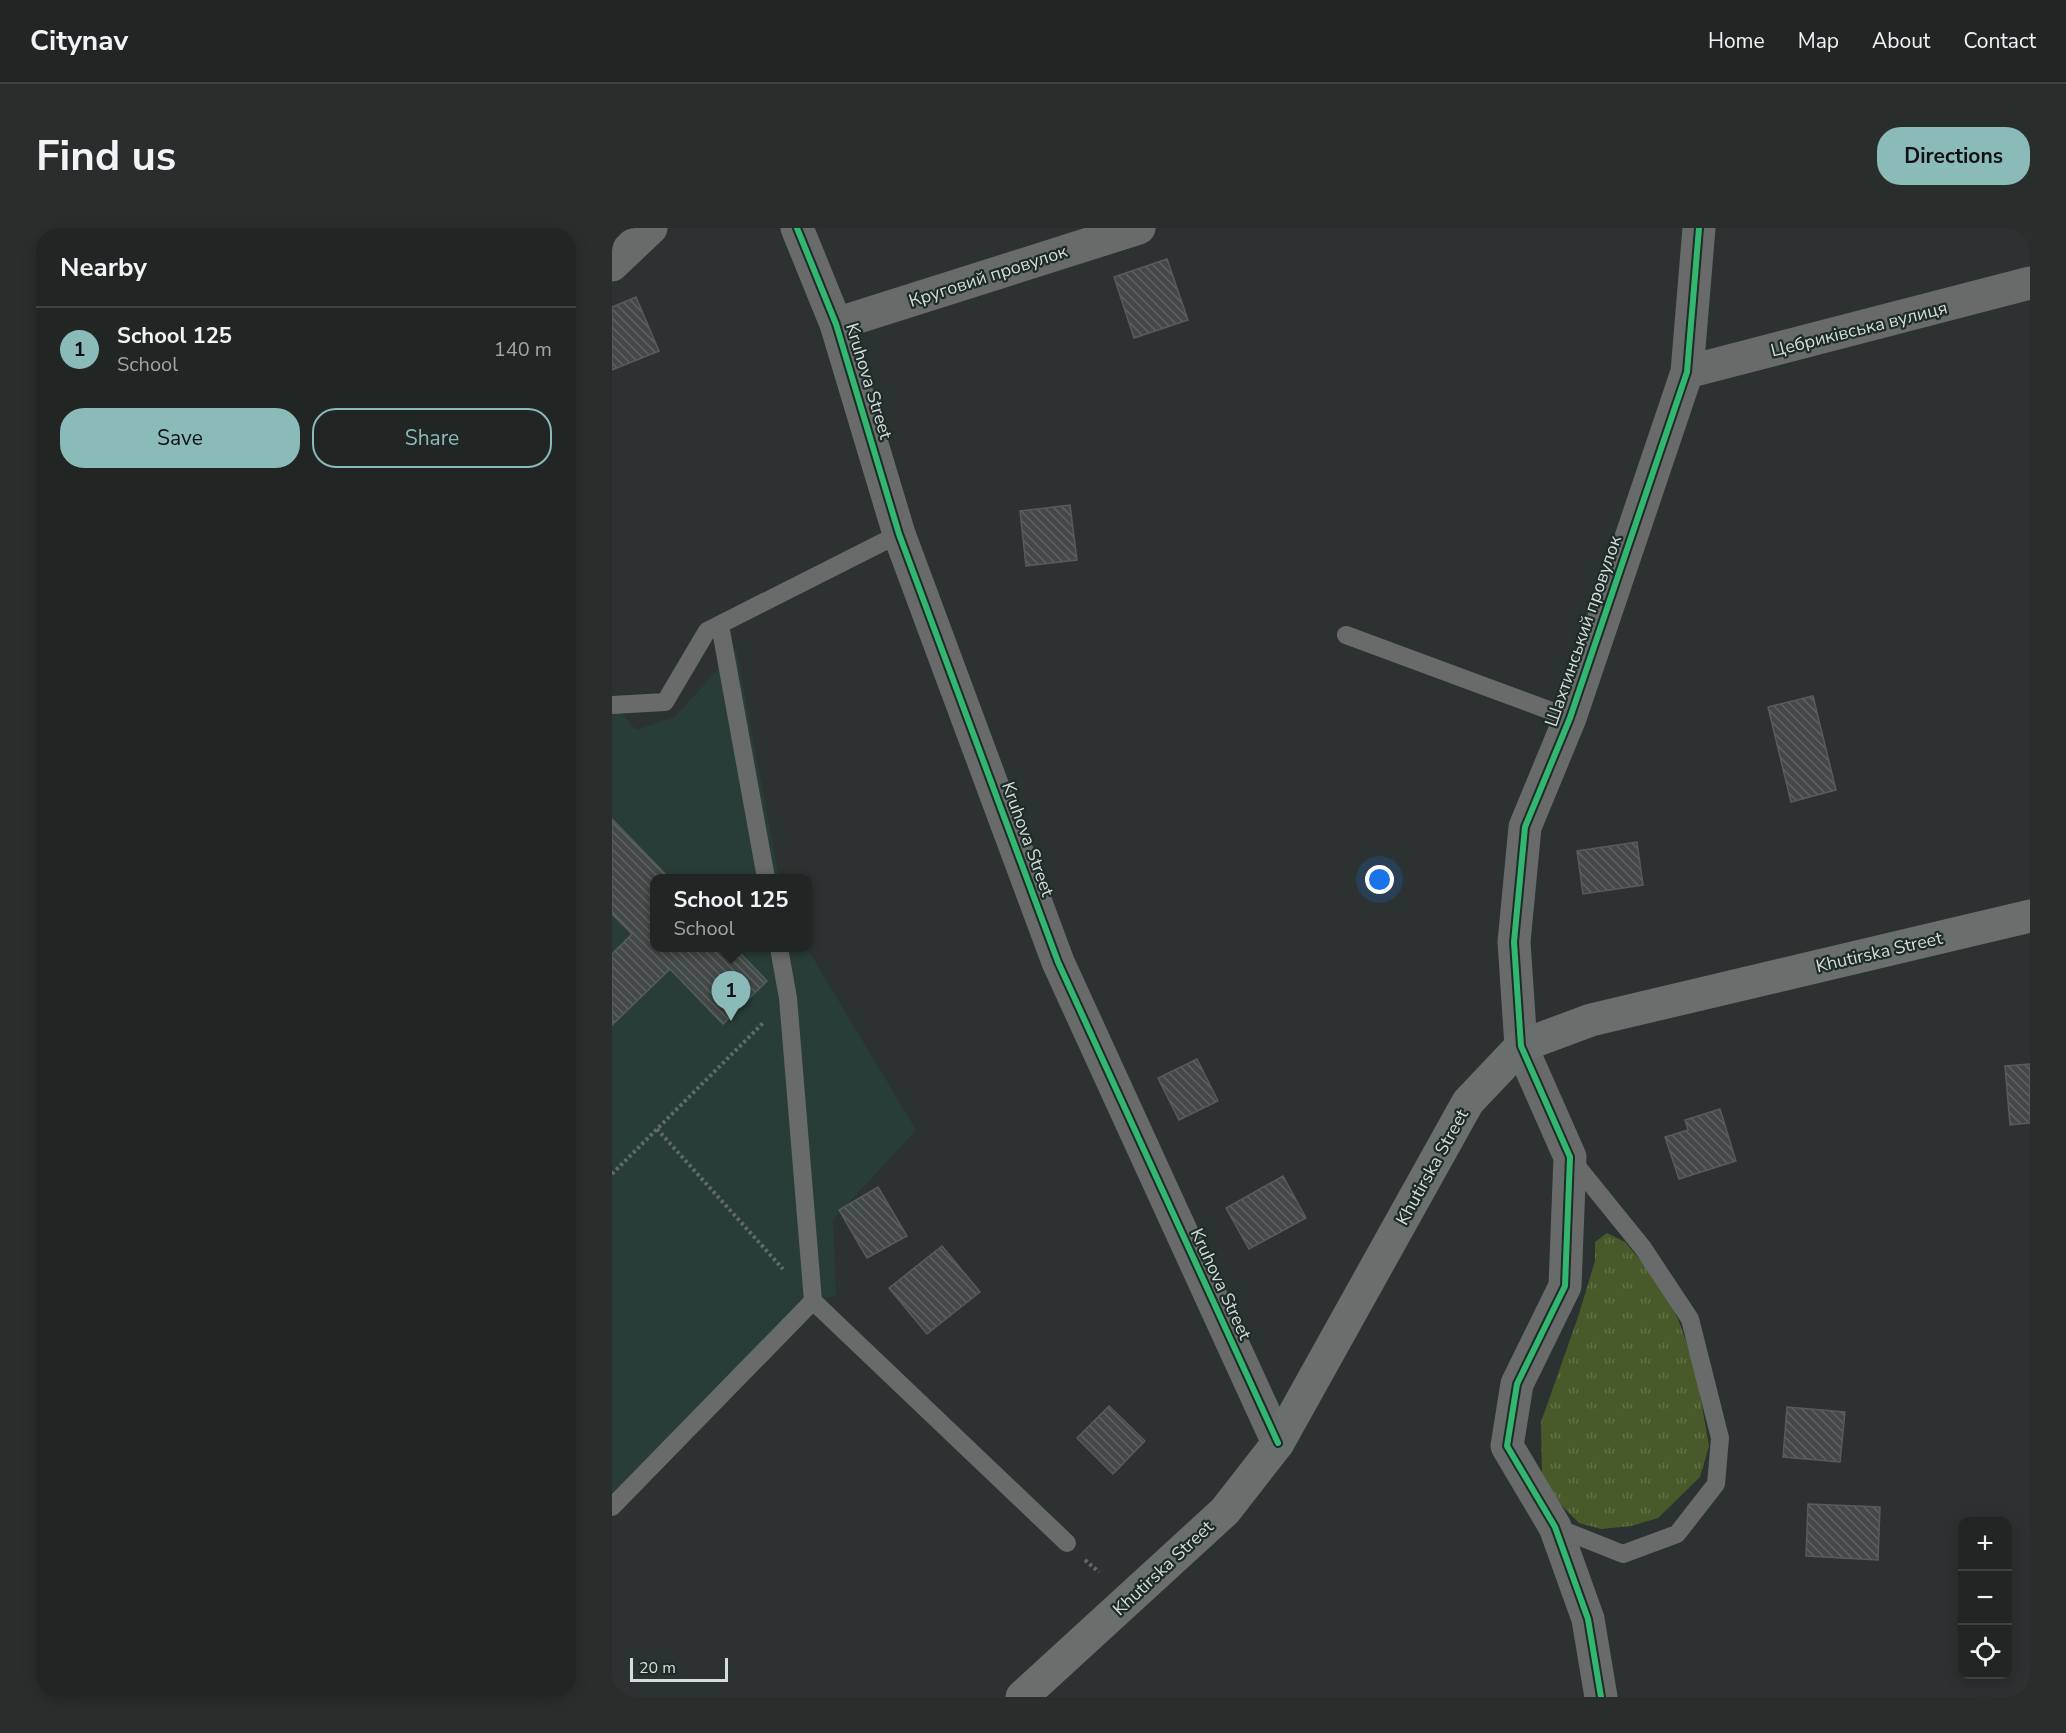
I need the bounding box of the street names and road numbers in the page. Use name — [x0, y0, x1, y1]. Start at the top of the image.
street label: Круговий провулок — [906, 239, 1071, 313]
street label: Цебриківська вулиця — [1768, 295, 1950, 363]
street label: Kruhova Street — [840, 320, 898, 443]
street label: Шахтинський провулок — [1539, 532, 1627, 730]
street label: Kruhova Street — [996, 778, 1060, 900]
street label: Khutirska Street — [1813, 926, 1945, 978]
street label: Khutirska Street — [1390, 1104, 1474, 1229]
street label: Kruhova Street — [1185, 1224, 1258, 1344]
street label: Khutirska Street — [1108, 1515, 1219, 1621]

